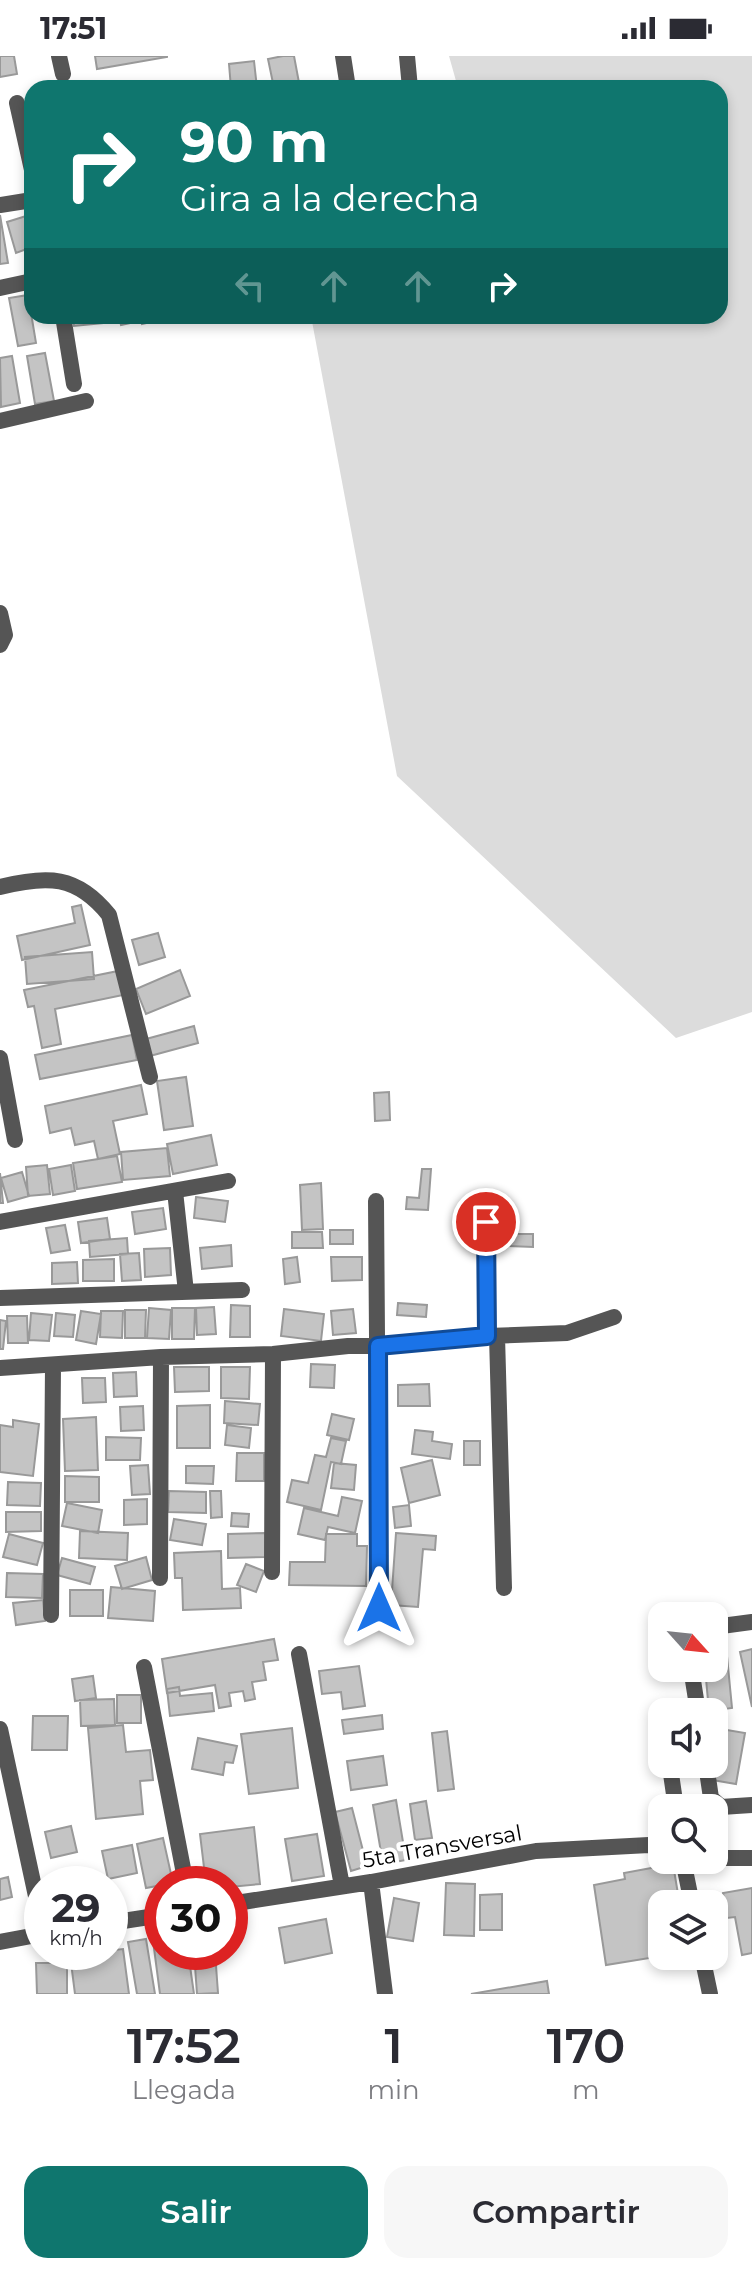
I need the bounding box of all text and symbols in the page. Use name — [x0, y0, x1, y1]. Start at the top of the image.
text: 17:51 — [40, 10, 107, 47]
text: 90 m — [180, 108, 328, 176]
icon: right — [48, 112, 152, 216]
text: Gira a la derecha — [180, 176, 480, 220]
icon: left — [228, 264, 272, 308]
icon: ahead — [312, 264, 356, 308]
icon: ahead — [396, 264, 440, 308]
icon: right — [480, 264, 524, 308]
pin — [452, 1188, 520, 1256]
icon: arrive — [464, 1200, 508, 1244]
position arrow — [337, 1566, 421, 1650]
north arrow — [648, 1602, 728, 1682]
map controls — [648, 1602, 728, 1970]
button: sound — [648, 1698, 728, 1778]
button: search — [648, 1794, 728, 1874]
street label: 5ta Transversal — [360, 1819, 524, 1874]
speed limit sign: 30 — [144, 1866, 248, 1970]
text: 29 — [51, 1883, 101, 1932]
button: layers — [648, 1890, 728, 1970]
text: km/h — [49, 1926, 103, 1950]
text: 17:52 — [127, 2017, 241, 2075]
text: 1 — [384, 2017, 403, 2075]
text: 170 — [546, 2017, 625, 2075]
text: Llegada — [132, 2074, 236, 2106]
text: min — [367, 2074, 420, 2106]
text: m — [572, 2074, 600, 2106]
button: Salir — [24, 2166, 368, 2258]
button: Compartir — [384, 2166, 728, 2258]

